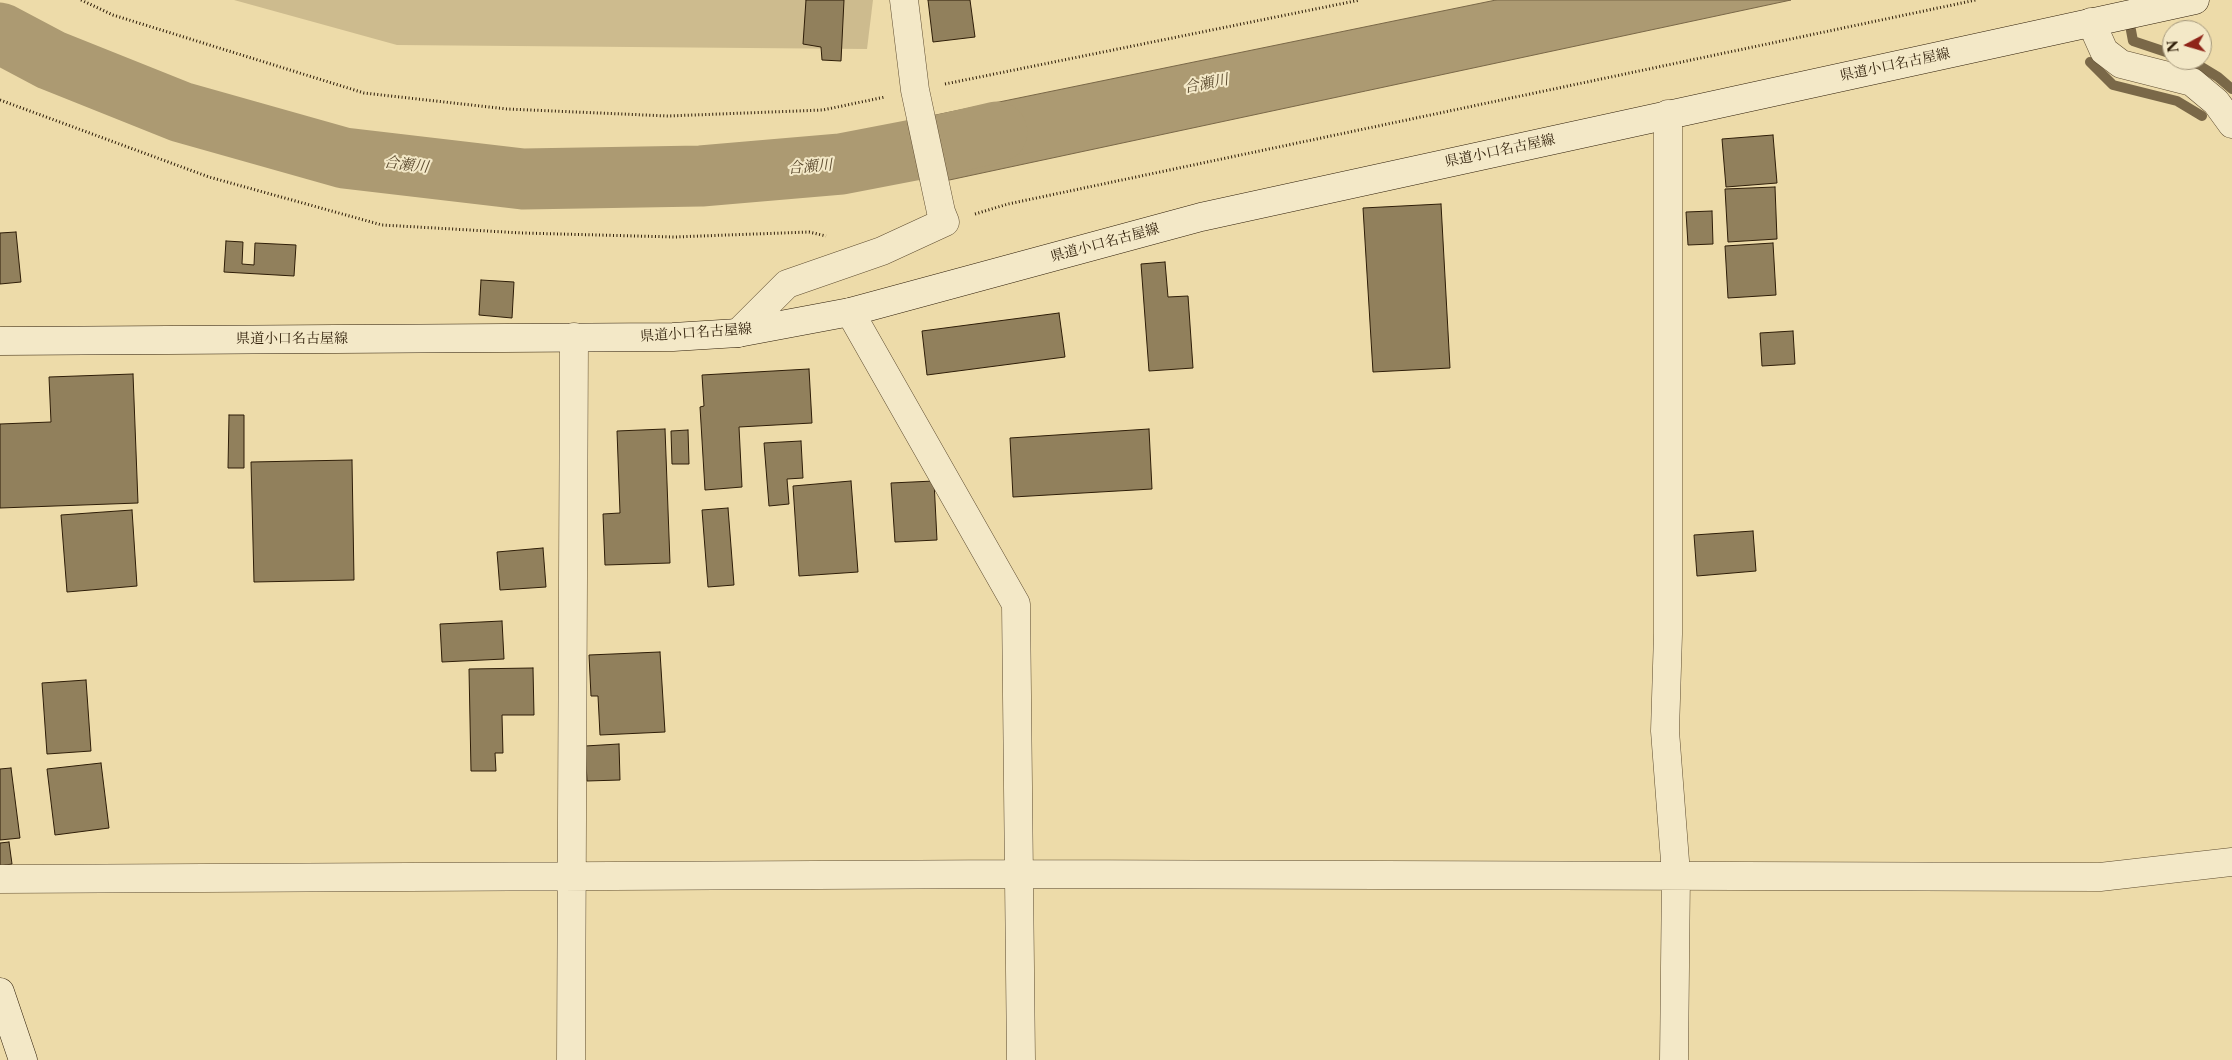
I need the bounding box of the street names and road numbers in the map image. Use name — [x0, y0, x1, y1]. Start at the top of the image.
street label: 県道小口名古屋線 — [1838, 45, 1952, 85]
street label: 県道小口名古屋線 — [1443, 131, 1557, 171]
street label: 県道小口名古屋線 — [1049, 220, 1161, 266]
street label: 県道小口名古屋線 — [640, 321, 752, 345]
street label: 県道小口名古屋線 — [236, 331, 348, 347]

